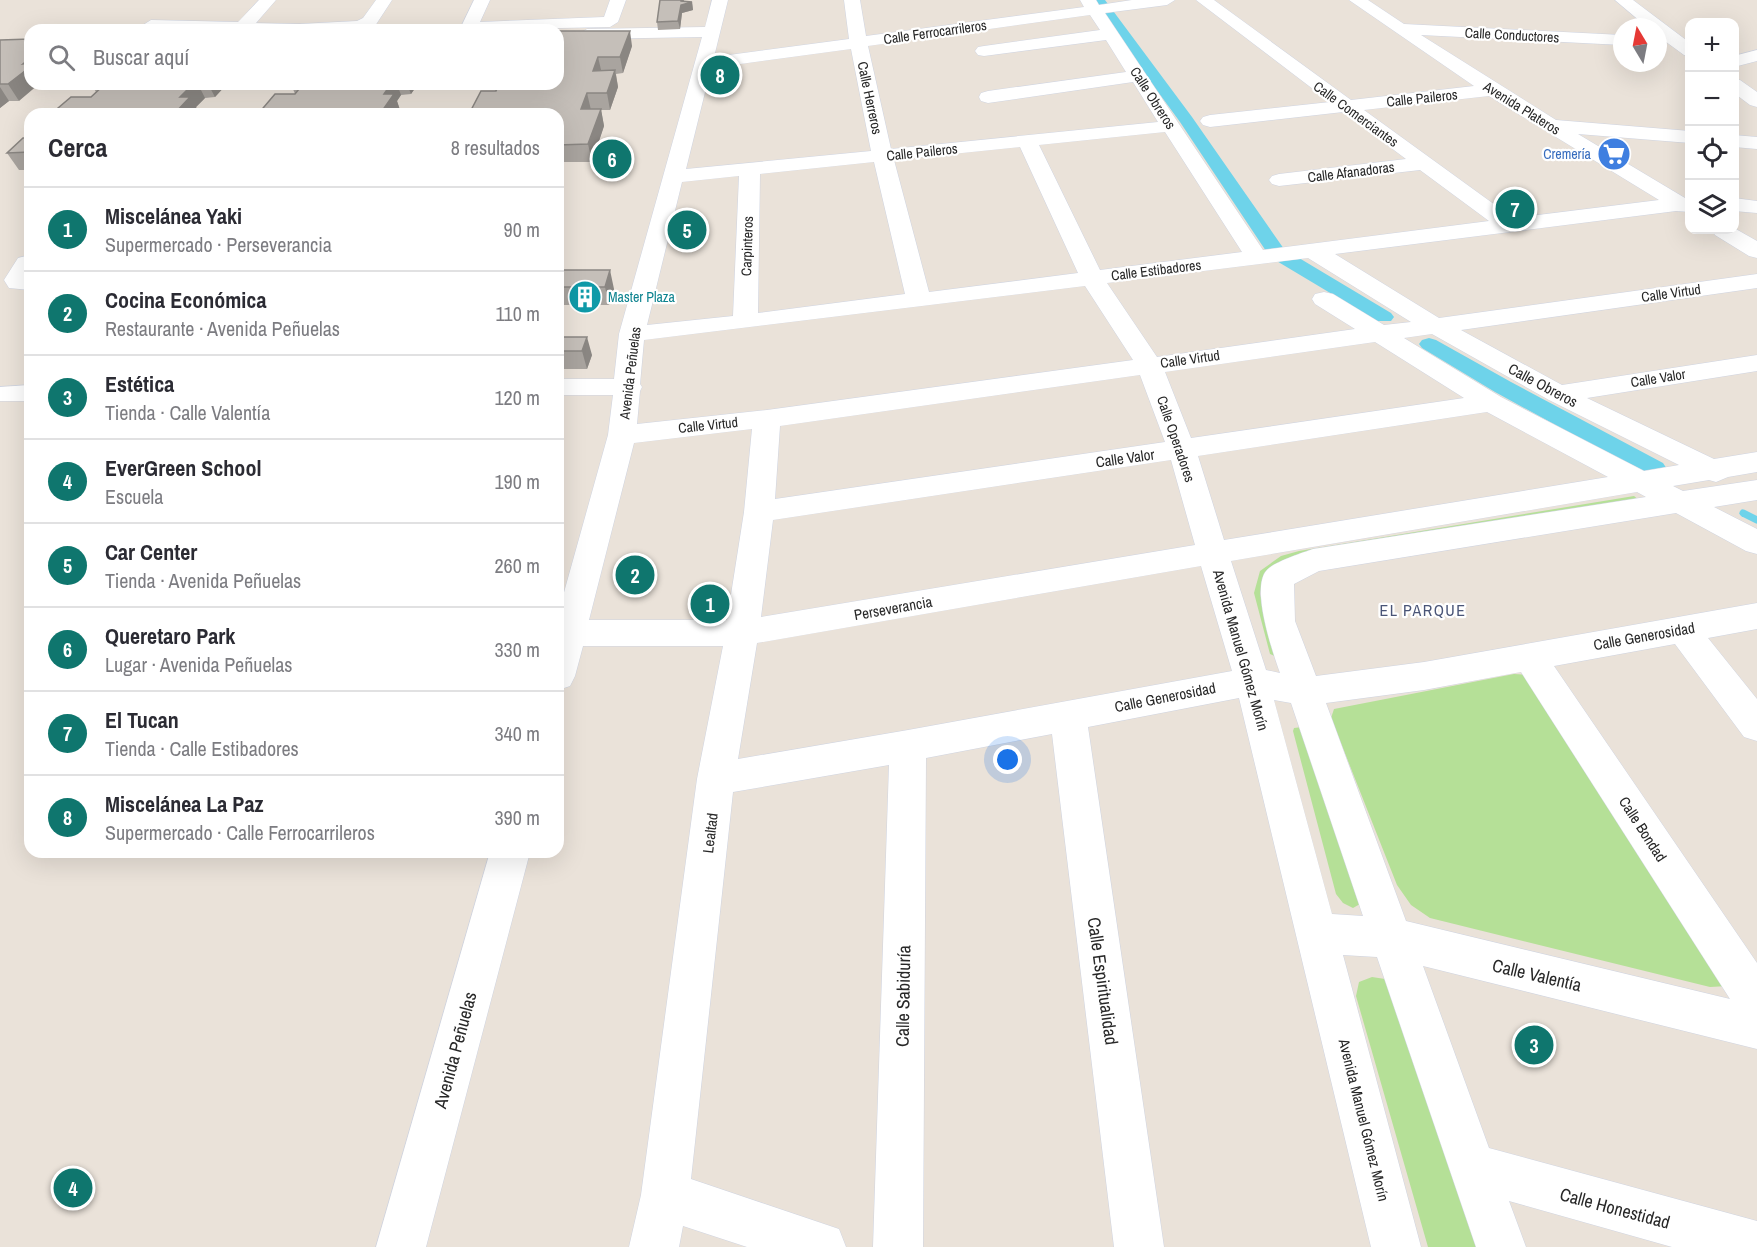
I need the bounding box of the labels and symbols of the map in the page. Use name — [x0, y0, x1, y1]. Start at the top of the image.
street label: Calle Ferrocarrileros — [882, 16, 988, 48]
north arrow — [1613, 18, 1667, 72]
street label: Calle Conductores — [1464, 24, 1560, 46]
pin: 8 — [700, 52, 740, 98]
street label: Calle Herreros — [854, 60, 887, 136]
street label: Calle Obreros — [1126, 63, 1180, 133]
street label: Calle Comerciantes — [1310, 77, 1402, 151]
street label: Avenida Plateros — [1479, 77, 1564, 139]
street label: Calle Paileros — [1386, 85, 1459, 111]
pin: 6 — [592, 136, 632, 182]
supermarket icon: Cremería — [1596, 136, 1632, 172]
street label: Calle Paileros — [886, 139, 959, 165]
place label: Cremería — [1543, 145, 1592, 163]
street label: Calle Afanadoras — [1307, 158, 1396, 186]
pin: 7 — [1496, 186, 1534, 232]
pin: 5 — [668, 208, 706, 252]
street label: Carpinteros — [737, 215, 757, 276]
street label: Calle Estibadores — [1110, 256, 1202, 284]
building icon: Master Plaza — [567, 279, 603, 315]
street label: Calle Virtud — [1640, 280, 1702, 306]
place label: Master Plaza — [608, 288, 676, 306]
street label: Avenida Peñuelas — [615, 326, 645, 421]
street label: Calle Virtud — [1159, 346, 1221, 372]
street label: Calle Obreros — [1505, 358, 1581, 412]
street label: Calle Valor — [1629, 365, 1687, 391]
street label: Calle Operadores — [1153, 394, 1199, 485]
street label: Calle Virtud — [677, 413, 739, 437]
street label: Calle Valor — [1094, 443, 1156, 473]
pin: 2 — [616, 552, 654, 598]
street label: Avenida Manuel Gómez Morín — [1208, 566, 1274, 733]
pin: 1 — [690, 582, 730, 626]
street label: Perseverancia — [852, 591, 934, 625]
district label: EL PARQUE — [1379, 599, 1467, 621]
street label: Calle Generosidad — [1592, 617, 1696, 655]
street label: Calle Generosidad — [1113, 677, 1217, 717]
your location — [993, 745, 1022, 774]
street label: Calle Bondad — [1614, 792, 1672, 866]
street label: Lealtad — [697, 812, 723, 854]
street label: Calle Espiritualidad — [1082, 915, 1124, 1047]
street label: Calle Sabiduría — [890, 945, 916, 1047]
street label: Calle Valentía — [1490, 953, 1584, 997]
street label: Avenida Peñuelas — [427, 989, 483, 1112]
pin: 3 — [1514, 1022, 1553, 1068]
street label: Avenida Manuel Gómez Morín — [1333, 1036, 1394, 1203]
pin: 4 — [54, 1166, 92, 1210]
street label: Calle Honestidad — [1557, 1181, 1673, 1235]

